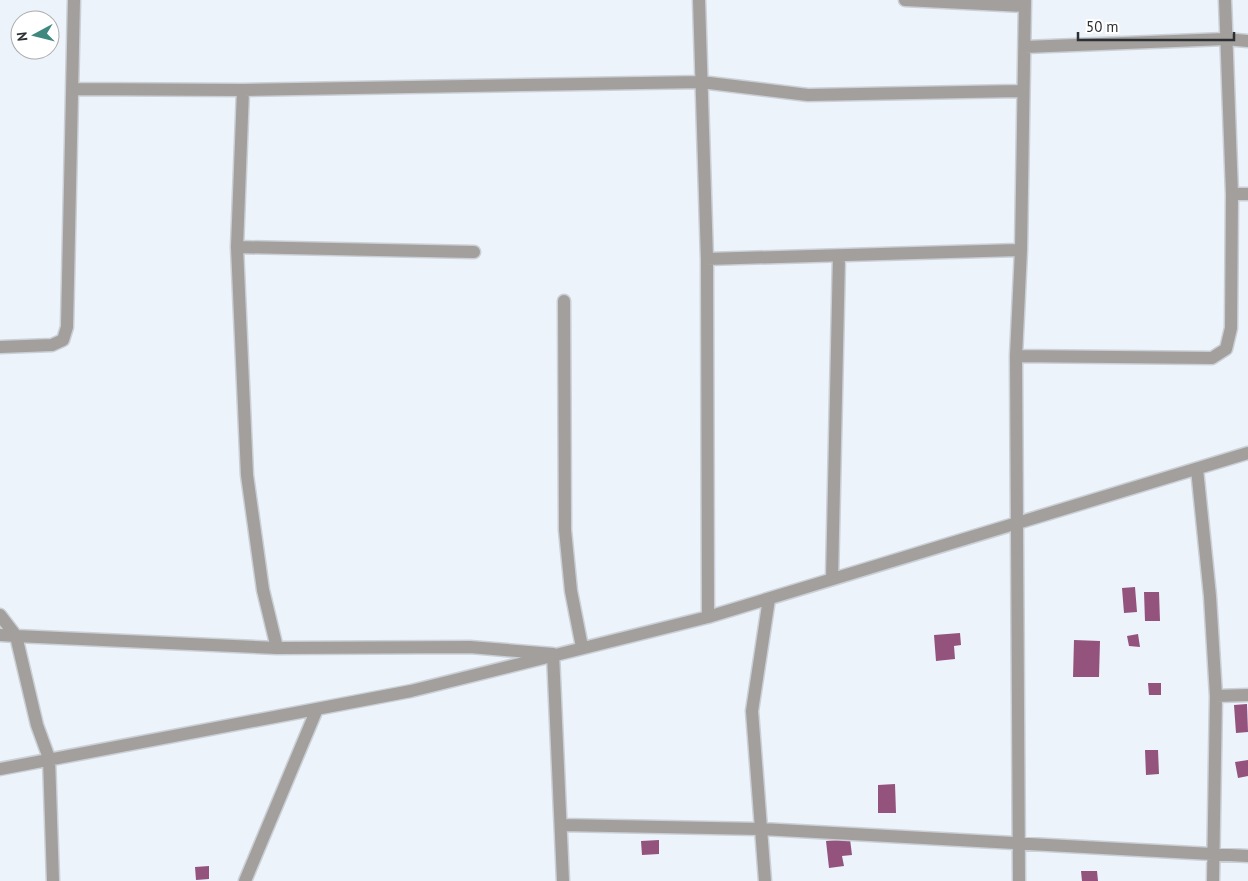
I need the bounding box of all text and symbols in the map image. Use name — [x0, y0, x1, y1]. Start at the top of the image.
north arrow — [10, 10, 60, 60]
scale bar — [1078, 10, 1234, 42]
text: 50 m — [1086, 17, 1119, 36]
text: N — [13, 31, 32, 42]

